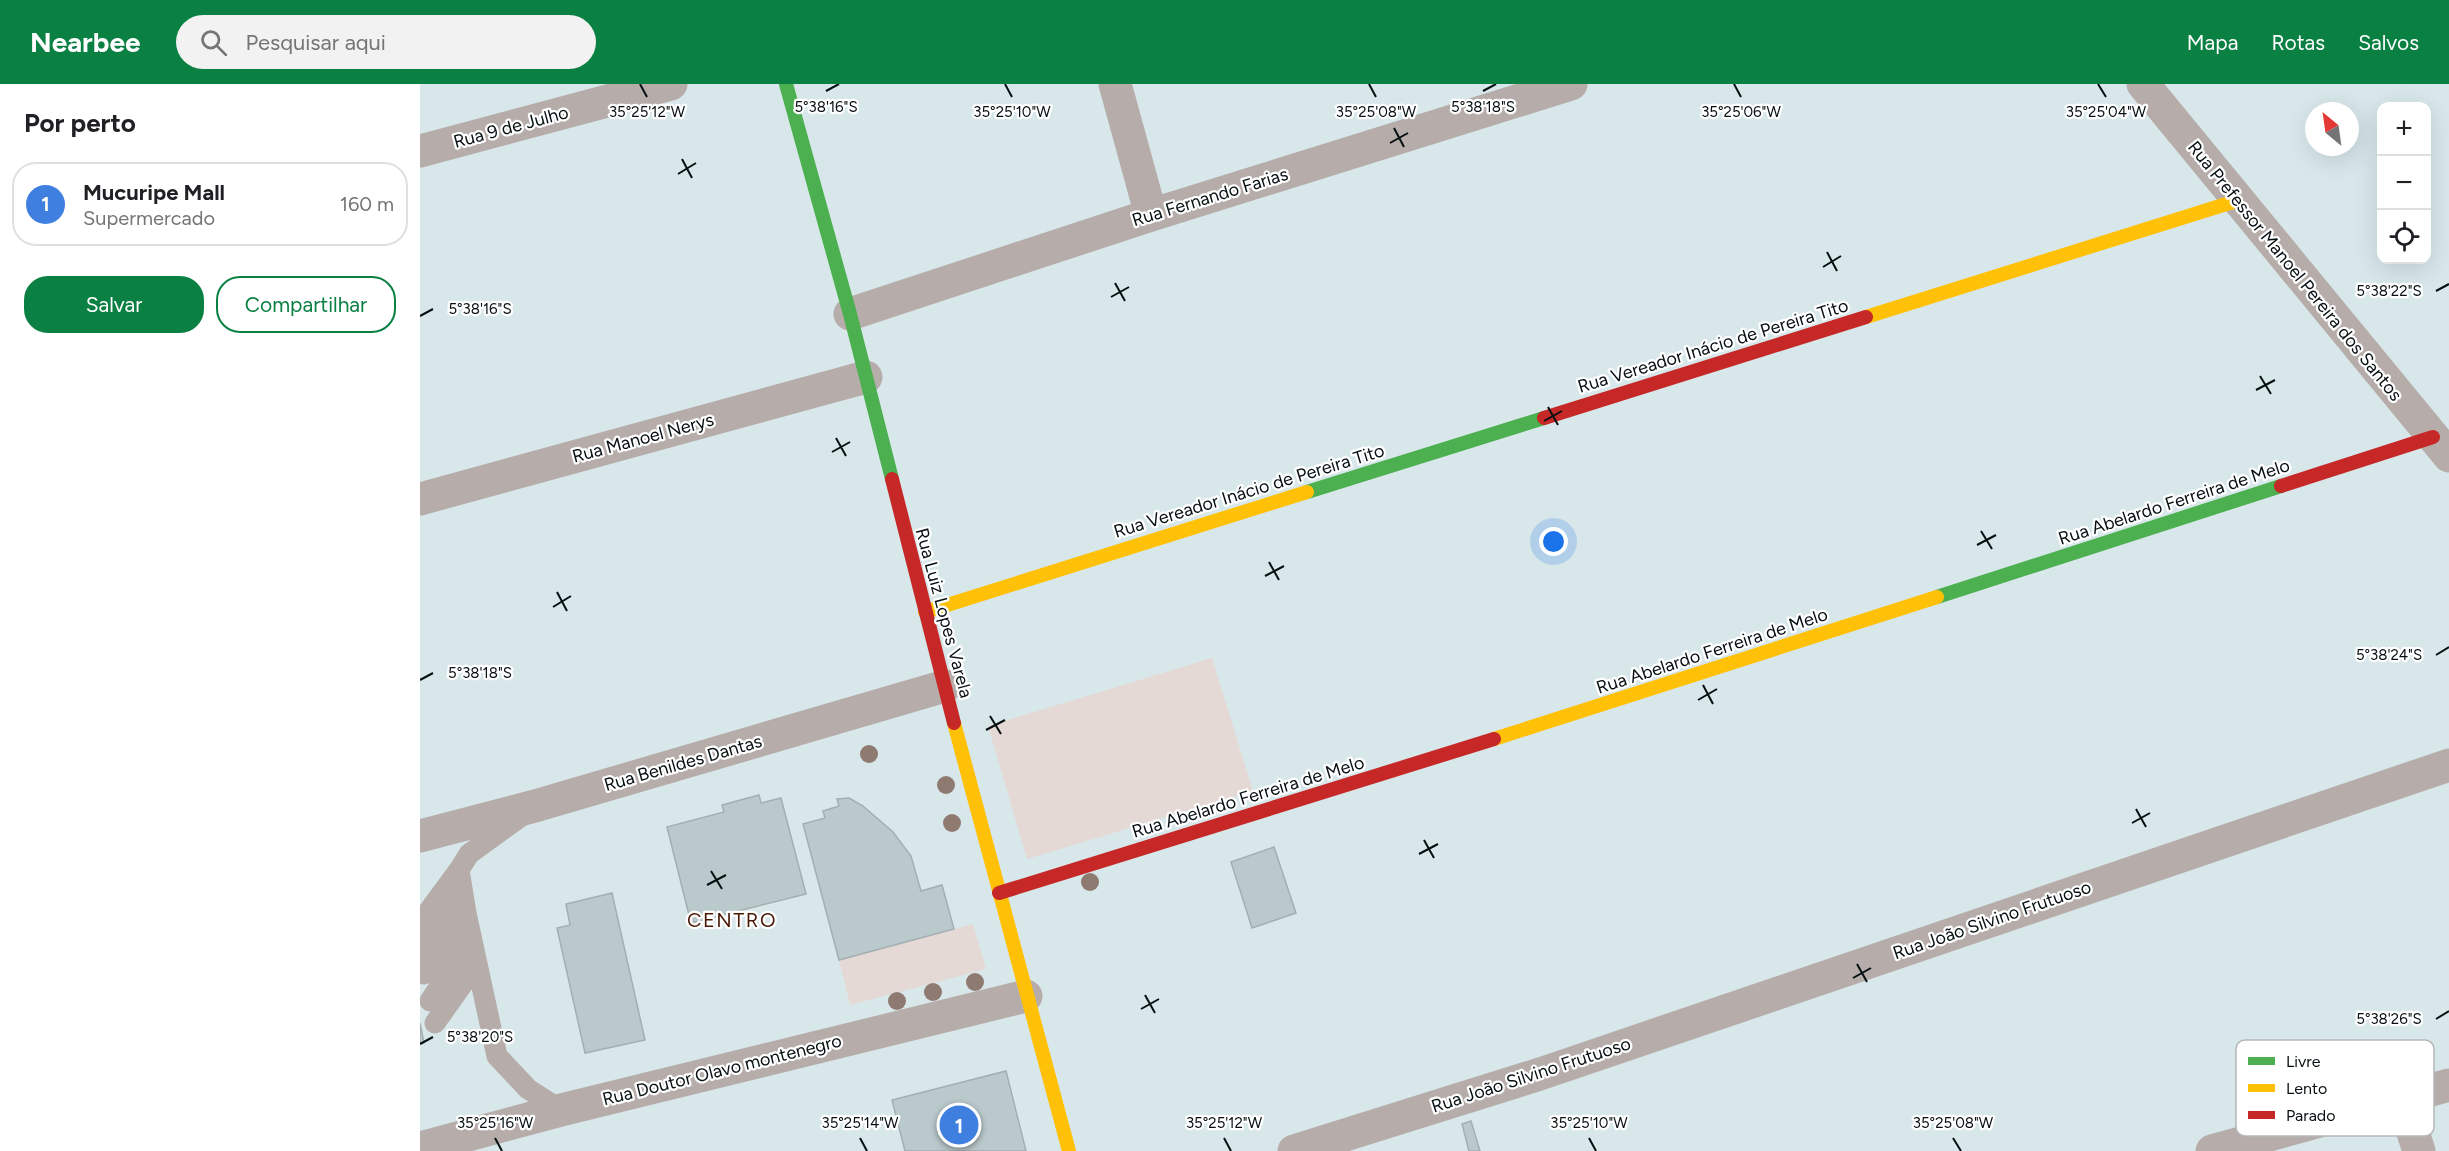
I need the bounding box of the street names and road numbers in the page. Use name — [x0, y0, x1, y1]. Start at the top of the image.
street label: Rua 9 de Julho — [451, 101, 571, 153]
street label: Rua Prefessor Manoel Pereira dos Santos — [2183, 137, 2407, 405]
street label: Rua Fernando Farias — [1129, 163, 1291, 231]
street label: Rua Vereador Inácio de Pereira Tito — [1575, 294, 1851, 398]
street label: Rua Manoel Nerys — [570, 409, 716, 467]
street label: Rua Vereador Inácio de Pereira Tito — [1111, 439, 1387, 543]
street label: Rua Abelardo Ferreira de Melo — [2056, 454, 2292, 550]
street label: Rua Luiz Lopes Varela — [911, 526, 977, 700]
street label: Rua Abelardo Ferreira de Melo — [1594, 603, 1830, 699]
street label: Rua Benildes Dantas — [602, 730, 764, 796]
street label: Rua Abelardo Ferreira de Melo — [1129, 751, 1367, 843]
street label: Rua João Silvino Frutuoso — [1890, 876, 2094, 964]
street label: Rua Doutor Olavo montenegro — [600, 1030, 844, 1110]
street label: Rua João Silvino Frutuoso — [1429, 1032, 1633, 1118]

